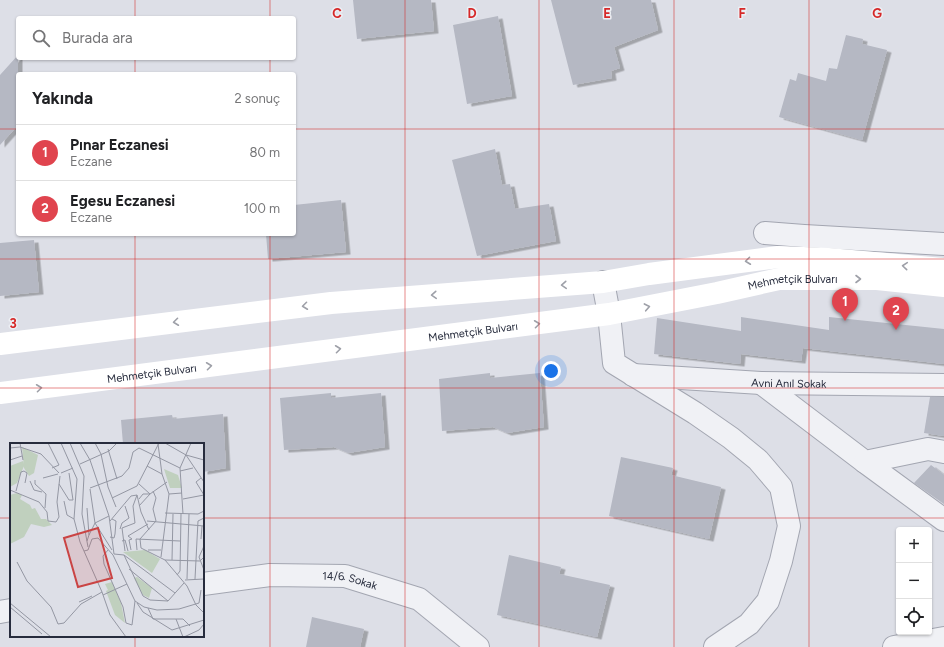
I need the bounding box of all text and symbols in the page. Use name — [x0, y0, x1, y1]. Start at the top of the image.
text: C — [332, 6, 342, 21]
text: D — [467, 6, 477, 21]
text: E — [603, 6, 611, 21]
text: F — [738, 6, 746, 21]
text: G — [872, 6, 882, 21]
search box — [16, 16, 296, 60]
icon: search — [30, 27, 52, 49]
text: Burada ara — [62, 29, 133, 47]
text: Yakında — [32, 88, 93, 108]
text: 2 sonuç — [234, 91, 280, 106]
text: Pınar Eczanesi — [70, 136, 169, 154]
text: 1 — [42, 145, 48, 160]
text: 80 m — [249, 145, 280, 160]
text: Eczane — [70, 154, 112, 169]
text: Egesu Eczanesi — [70, 192, 175, 210]
text: 2 — [41, 201, 49, 216]
text: 100 m — [244, 201, 280, 216]
text: Eczane — [70, 210, 112, 225]
one-way arrow — [745, 256, 751, 265]
one-way arrow — [902, 262, 908, 271]
street label: Mehmetçik Bulvarı — [747, 273, 838, 293]
one-way arrow — [855, 275, 861, 283]
one-way arrow — [561, 280, 567, 289]
pin: 1 — [832, 288, 858, 321]
one-way arrow — [431, 290, 437, 299]
pin: 2 — [883, 297, 909, 330]
one-way arrow — [302, 301, 308, 310]
one-way arrow — [644, 303, 650, 311]
text: 3 — [9, 316, 17, 331]
one-way arrow — [173, 317, 179, 326]
one-way arrow — [533, 319, 540, 328]
street label: Mehmetçik Bulvarı — [427, 320, 519, 344]
one-way arrow — [335, 345, 341, 354]
your location — [541, 361, 561, 381]
street label: Mehmetçik Bulvarı — [106, 362, 197, 386]
one-way arrow — [206, 362, 212, 371]
street label: Avni Anıl Sokak — [751, 376, 827, 391]
one-way arrow — [36, 384, 42, 393]
inset map — [10, 443, 204, 637]
map controls — [896, 527, 932, 635]
button: + — [896, 527, 932, 563]
button: − — [896, 563, 932, 599]
street label: 14/6. Sokak — [322, 570, 379, 593]
button: locate — [896, 599, 932, 635]

